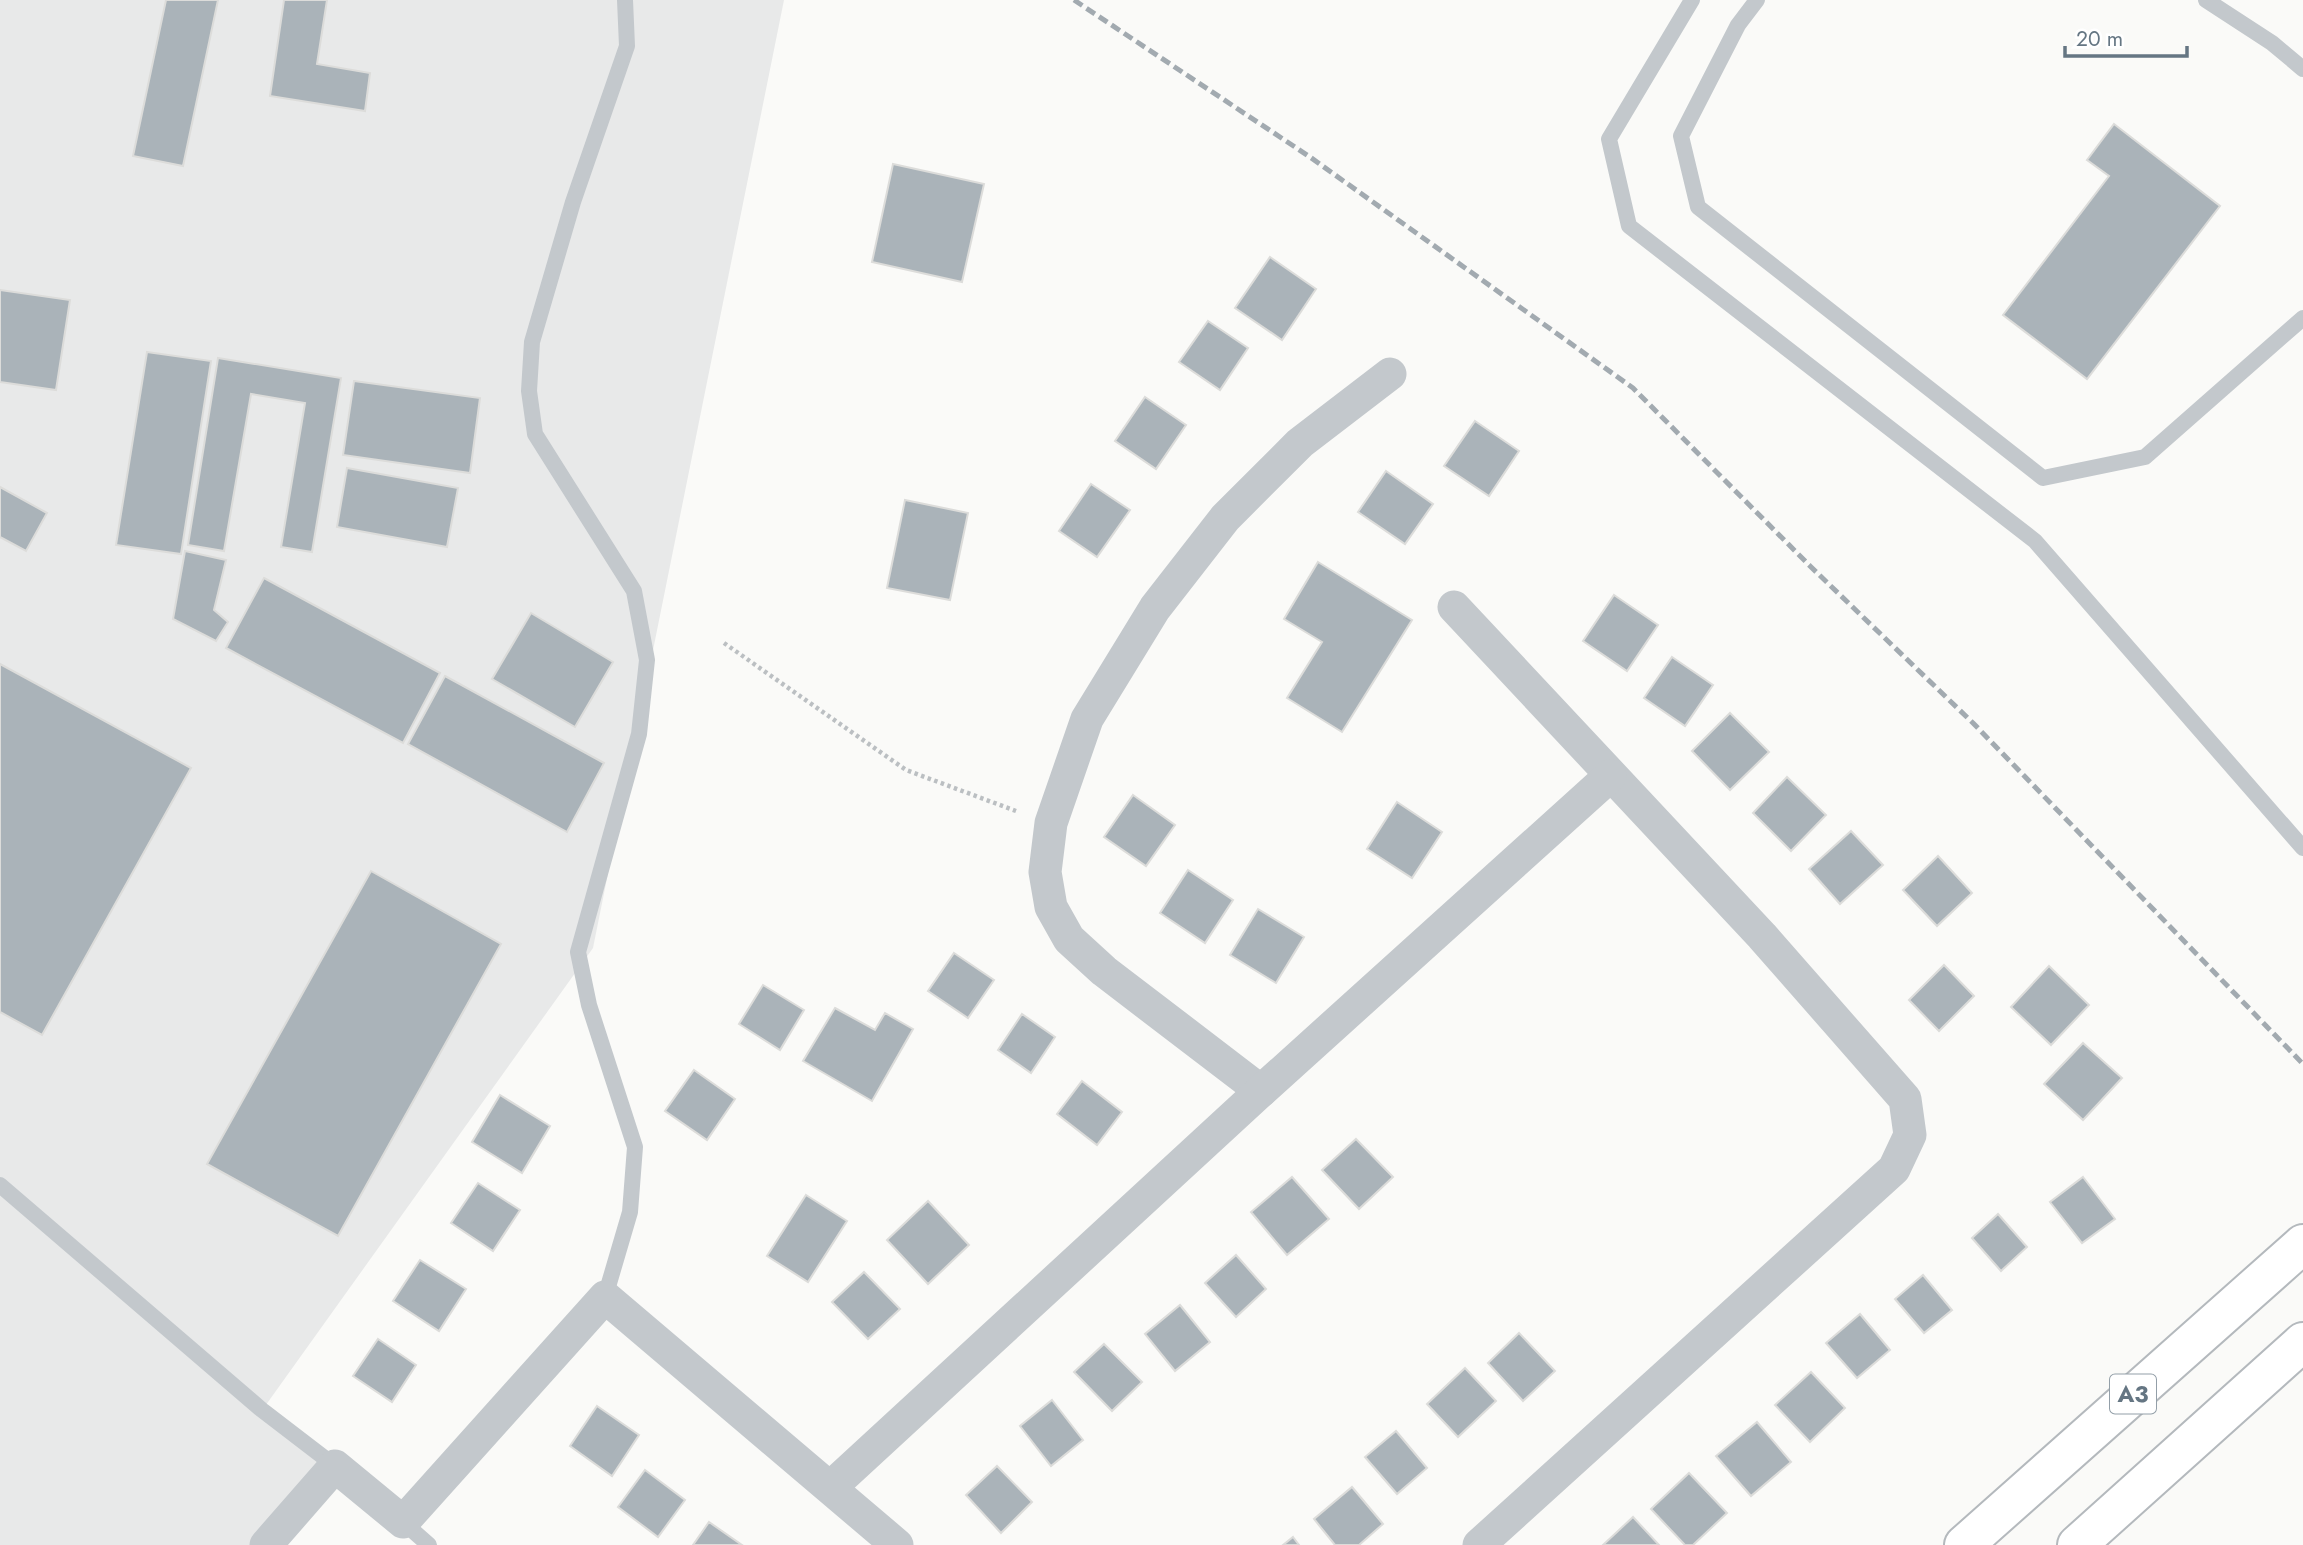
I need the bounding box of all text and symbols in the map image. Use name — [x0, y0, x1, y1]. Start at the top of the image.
scale bar — [2065, 14, 2188, 58]
text: 20 m — [2076, 24, 2123, 54]
road number: A3 — [2110, 1374, 2156, 1414]

